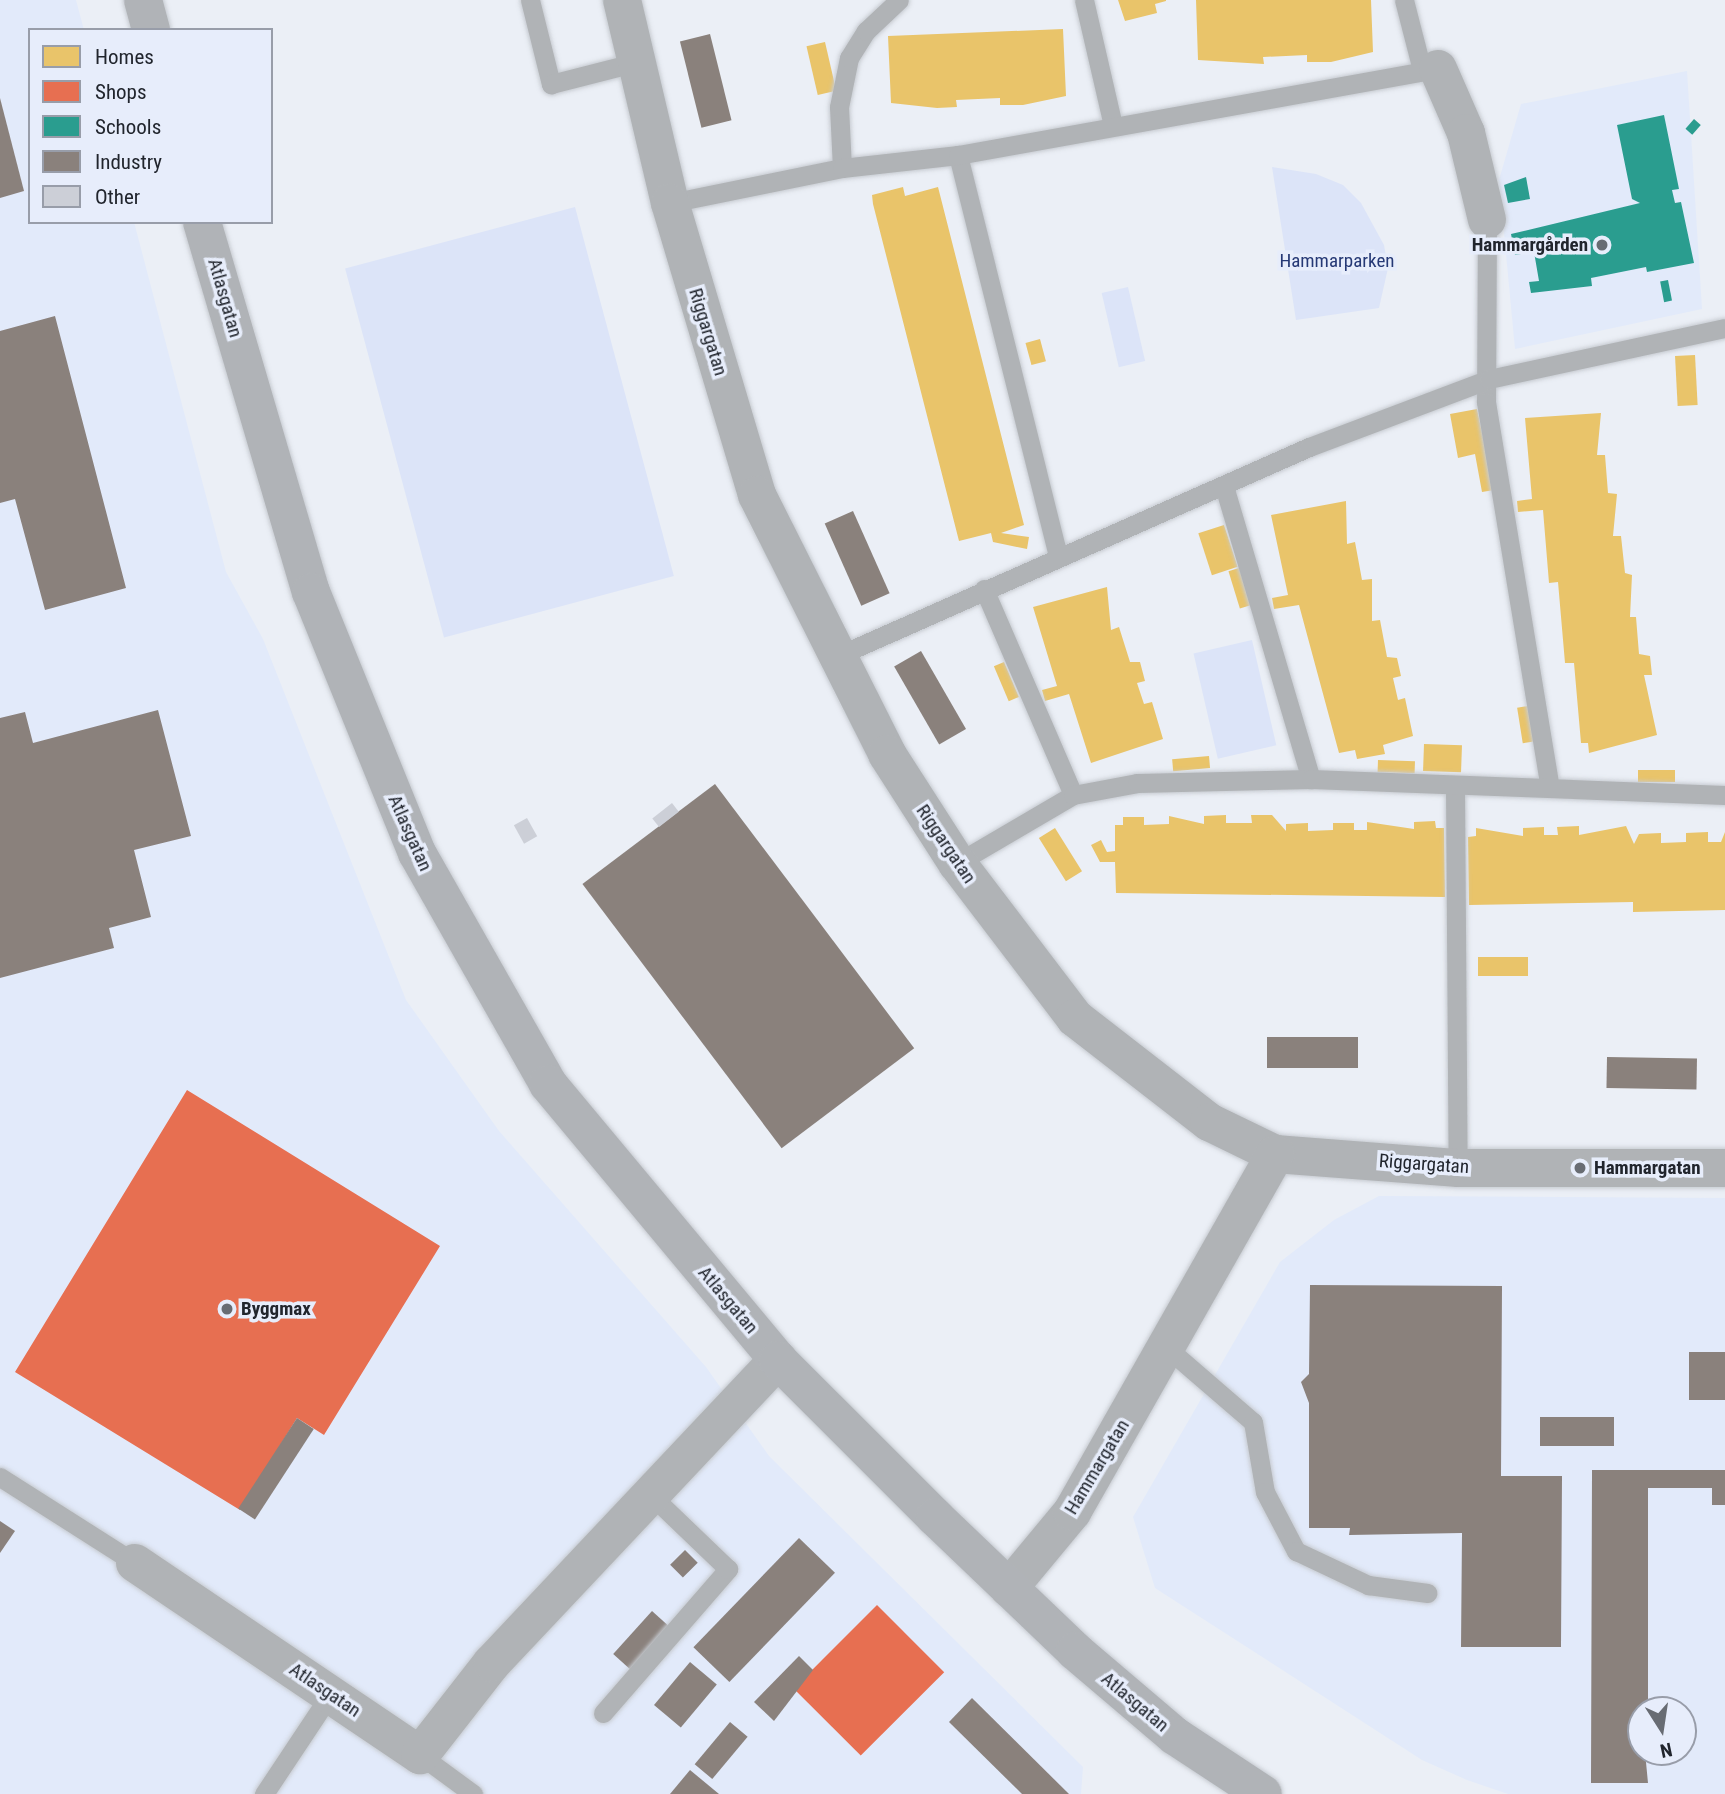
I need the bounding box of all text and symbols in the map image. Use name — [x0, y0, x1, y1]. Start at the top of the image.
legend — [28, 28, 273, 224]
text: Homes — [95, 45, 154, 69]
text: Shops — [95, 80, 147, 104]
text: Schools — [95, 115, 161, 139]
text: Industry — [95, 150, 162, 174]
text: Other — [95, 185, 140, 209]
place label: Hammargården — [1472, 234, 1588, 256]
marker: Hammargården — [1594, 237, 1610, 253]
park label: Hammarparken — [1279, 250, 1395, 272]
street label: Atlasgatan — [203, 256, 247, 340]
street label: Riggargatan — [684, 285, 732, 379]
street label: Atlasgatan — [383, 791, 437, 875]
street label: Riggargatan — [911, 800, 981, 888]
street label: Riggargatan — [1378, 1149, 1470, 1179]
place label: Hammargatan — [1594, 1157, 1701, 1179]
marker: Hammargatan — [1572, 1160, 1588, 1176]
street label: Atlasgatan — [693, 1262, 763, 1338]
place label: Byggmax — [241, 1298, 311, 1320]
marker: Byggmax — [219, 1301, 235, 1317]
street label: Hammargatan — [1060, 1415, 1134, 1519]
street label: Atlasgatan — [285, 1658, 365, 1722]
street label: Atlasgatan — [1097, 1667, 1173, 1737]
north arrow — [1627, 1696, 1697, 1766]
text: N — [1658, 1738, 1674, 1763]

